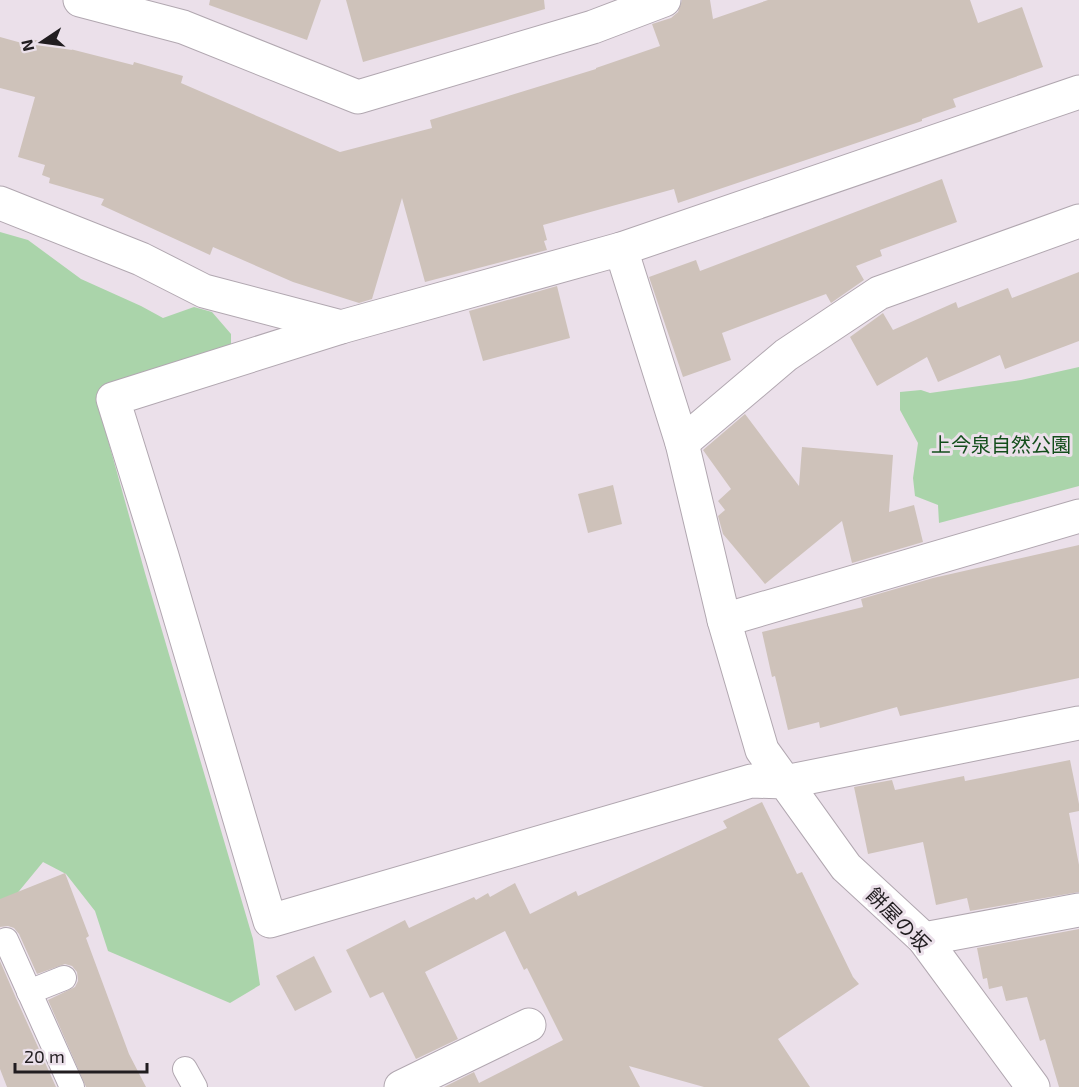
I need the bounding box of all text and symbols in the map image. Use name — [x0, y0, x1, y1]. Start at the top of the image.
north arrow — [12, 12, 72, 72]
text: N — [16, 38, 37, 53]
park label: 上今泉自然公園 — [931, 432, 1071, 456]
street label: 餅屋の坂 — [862, 882, 936, 956]
scale bar — [15, 1036, 147, 1074]
text: 20 m — [24, 1045, 65, 1067]

